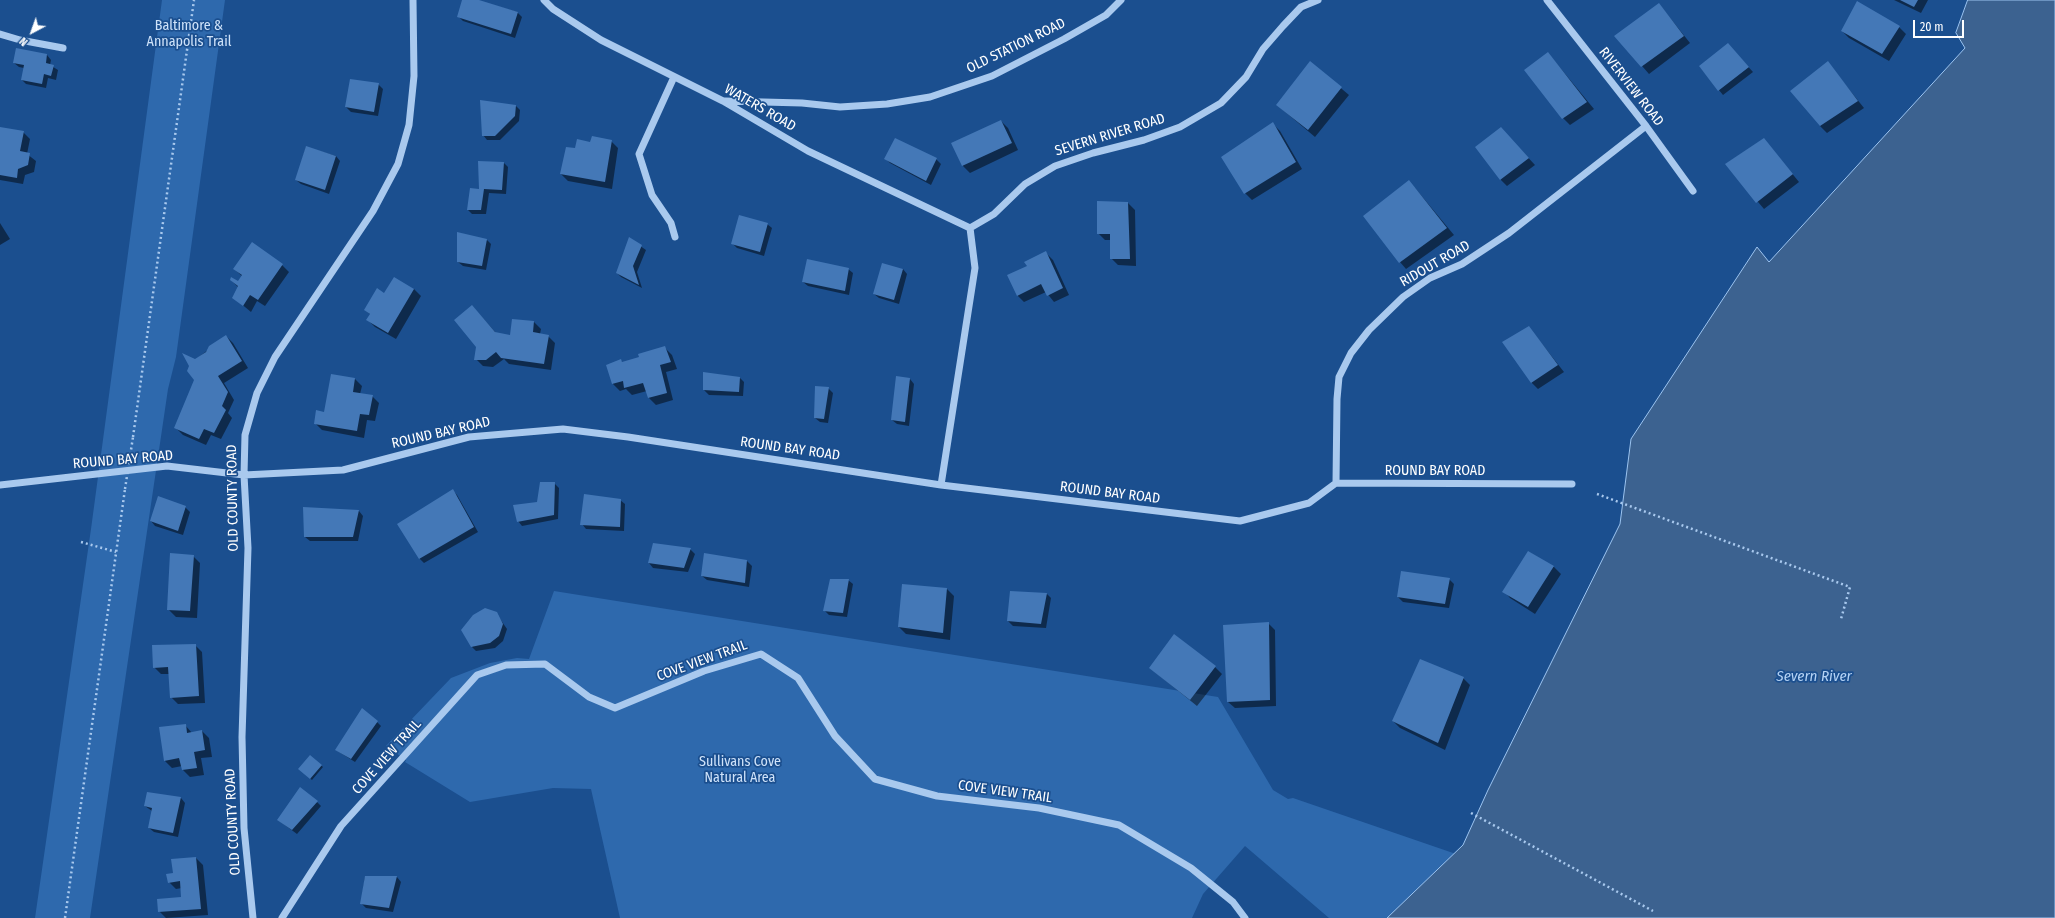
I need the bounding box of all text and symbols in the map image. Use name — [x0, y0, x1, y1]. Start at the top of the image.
north arrow — [12, 12, 52, 52]
scale bar — [1915, 12, 1966, 38]
street label: OLD STATION ROAD — [964, 15, 1068, 77]
park label: Baltimore & Annapolis Trail — [147, 18, 231, 50]
text: 20 m — [1920, 20, 1944, 34]
text: N — [17, 34, 31, 49]
street label: RIVERVIEW ROAD — [1595, 44, 1667, 130]
street label: WATERS ROAD — [721, 81, 799, 135]
street label: SEVERN RIVER ROAD — [1053, 110, 1167, 160]
street label: RIDOUT ROAD — [1397, 237, 1473, 291]
street label: ROUND BAY ROAD — [390, 413, 492, 453]
street label: ROUND BAY ROAD — [739, 434, 841, 464]
street label: OLD COUNTY ROAD — [224, 444, 242, 552]
street label: ROUND BAY ROAD — [72, 447, 174, 473]
street label: ROUND BAY ROAD — [1385, 463, 1485, 479]
street label: ROUND BAY ROAD — [1059, 479, 1161, 507]
street label: COVE VIEW TRAIL — [654, 637, 750, 685]
water label: Severn River — [1776, 668, 1852, 686]
street label: COVE VIEW TRAIL — [349, 716, 425, 798]
park label: Sullivans Cove Natural Area — [699, 754, 781, 786]
street label: OLD COUNTY ROAD — [222, 768, 244, 876]
street label: COVE VIEW TRAIL — [957, 777, 1053, 807]

